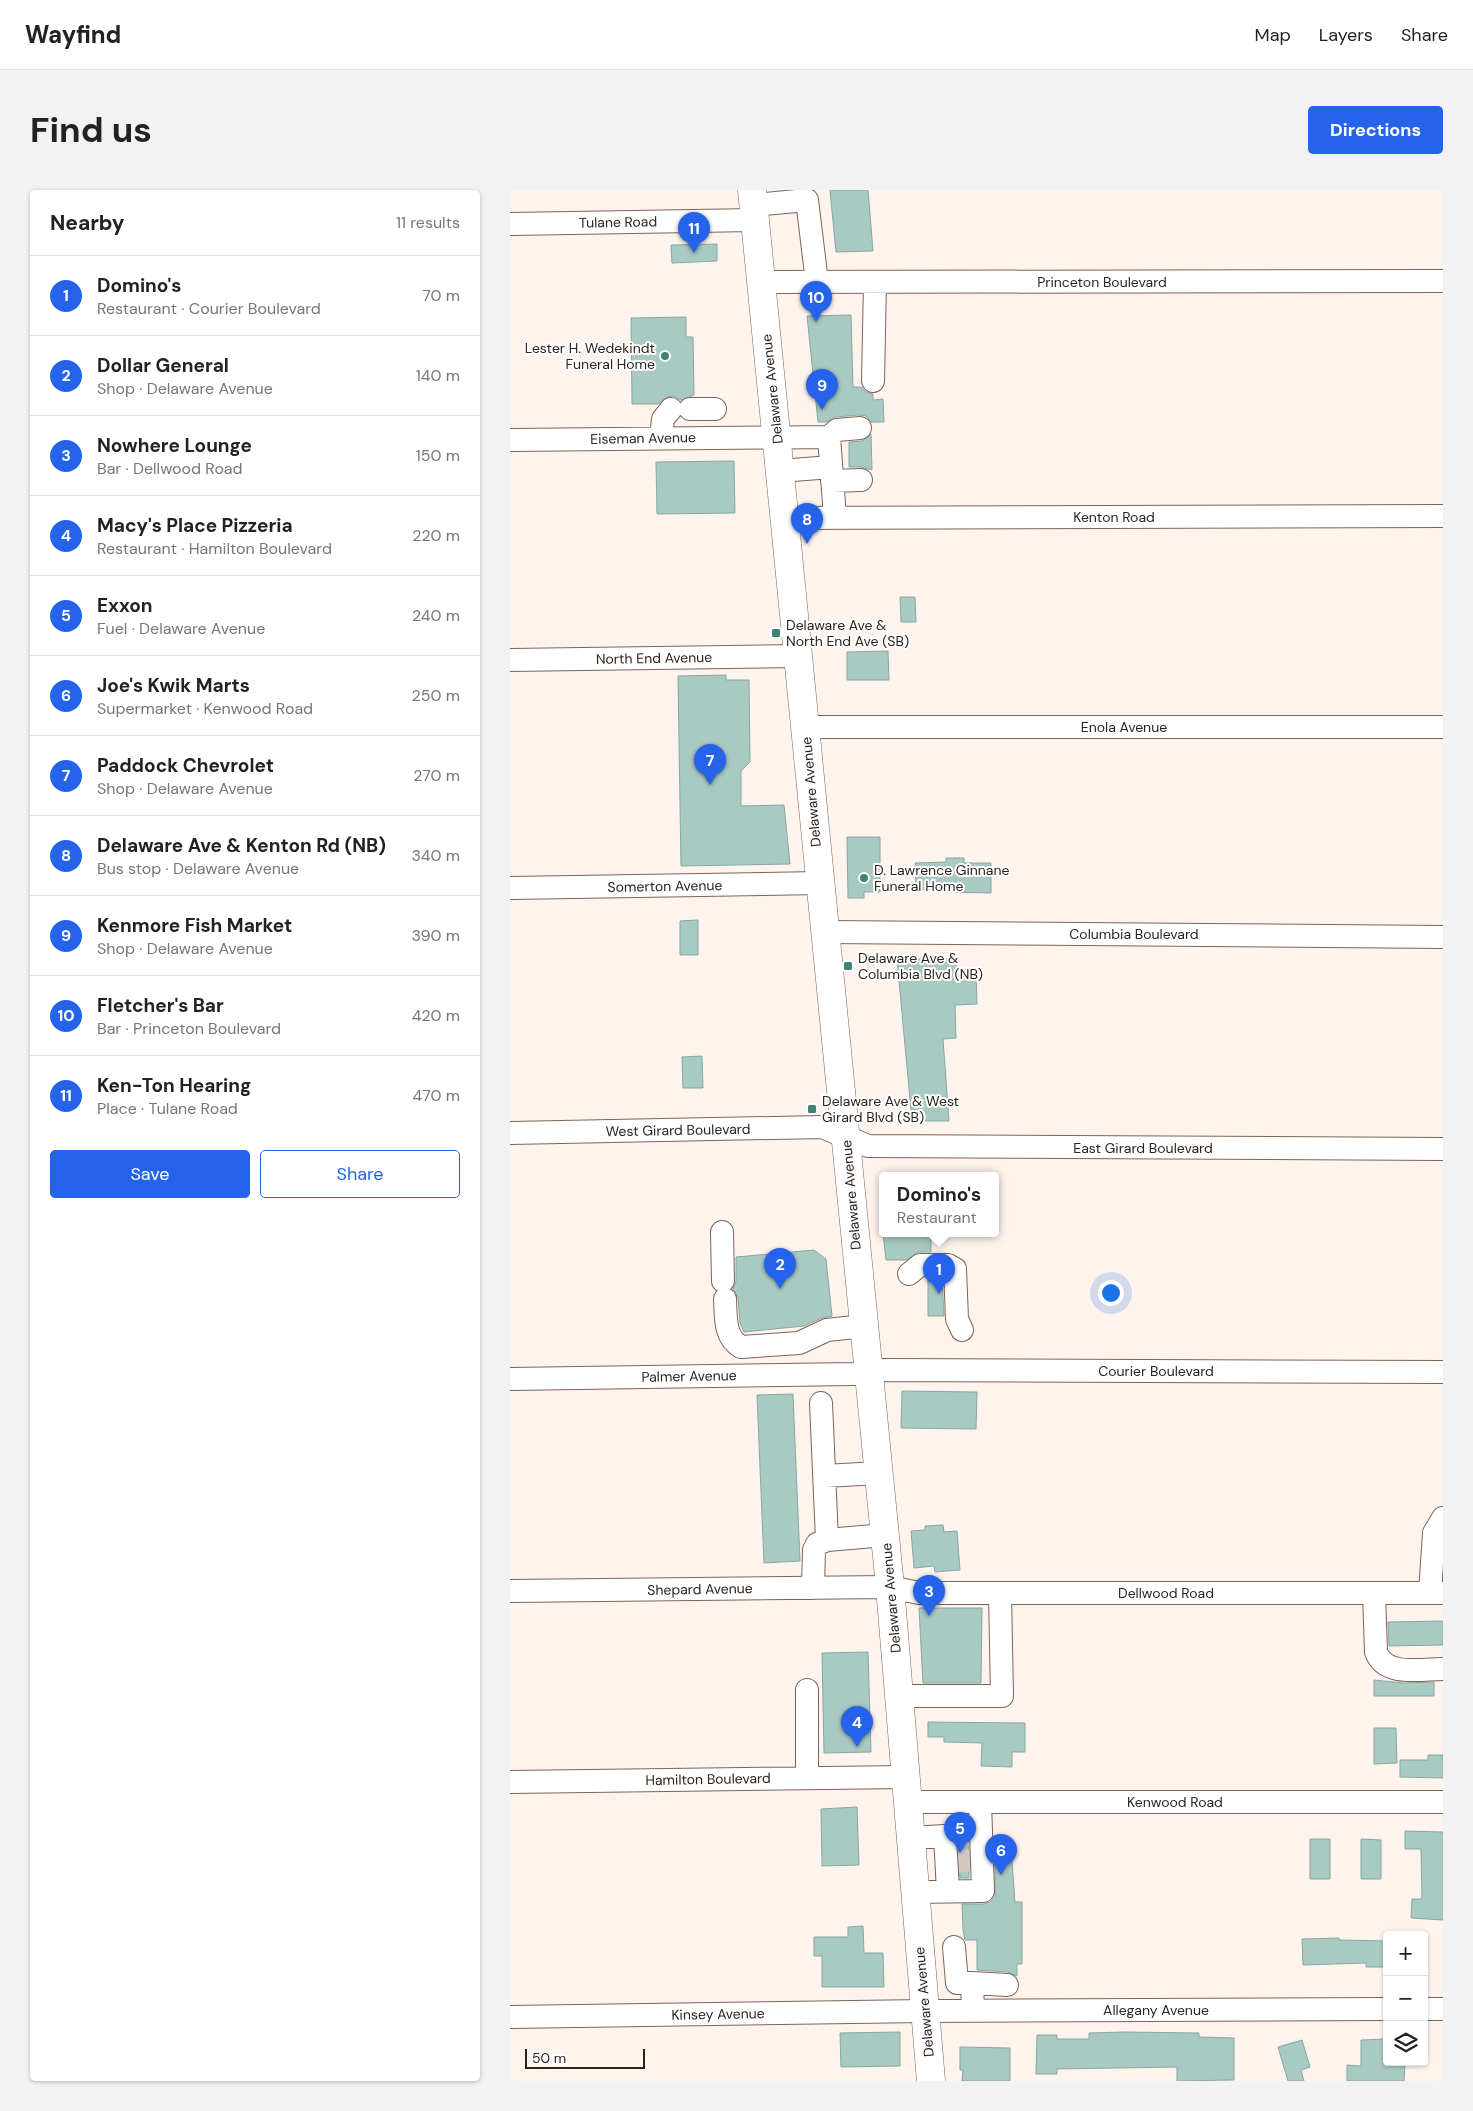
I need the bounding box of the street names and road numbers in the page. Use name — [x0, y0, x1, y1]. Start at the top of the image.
street label: Tulane Road — [579, 212, 657, 232]
street label: Princeton Boulevard — [1037, 273, 1167, 291]
street label: Delaware Avenue — [757, 333, 787, 445]
street label: Eiseman Avenue — [590, 428, 696, 448]
street label: Kenton Road — [1073, 508, 1155, 526]
street label: North End Avenue — [596, 648, 712, 668]
street label: Enola Avenue — [1081, 718, 1167, 736]
street label: Delaware Avenue — [797, 736, 825, 848]
street label: Somerton Avenue — [607, 876, 723, 896]
street label: Columbia Boulevard — [1069, 925, 1199, 943]
street label: West Girard Boulevard — [605, 1120, 751, 1140]
street label: Delaware Avenue — [837, 1139, 865, 1251]
street label: East Girard Boulevard — [1073, 1139, 1213, 1157]
street label: Courier Boulevard — [1098, 1362, 1214, 1380]
street label: Palmer Avenue — [641, 1366, 737, 1386]
street label: Delaware Avenue — [877, 1542, 905, 1654]
street label: Shepard Avenue — [647, 1579, 753, 1599]
street label: Dellwood Road — [1118, 1584, 1214, 1602]
street label: Hamilton Boulevard — [645, 1769, 771, 1789]
street label: Kenwood Road — [1127, 1793, 1223, 1811]
street label: Delaware Avenue — [910, 1946, 938, 2058]
street label: Allegany Avenue — [1103, 2001, 1209, 2019]
street label: Kinsey Avenue — [671, 2004, 765, 2024]

